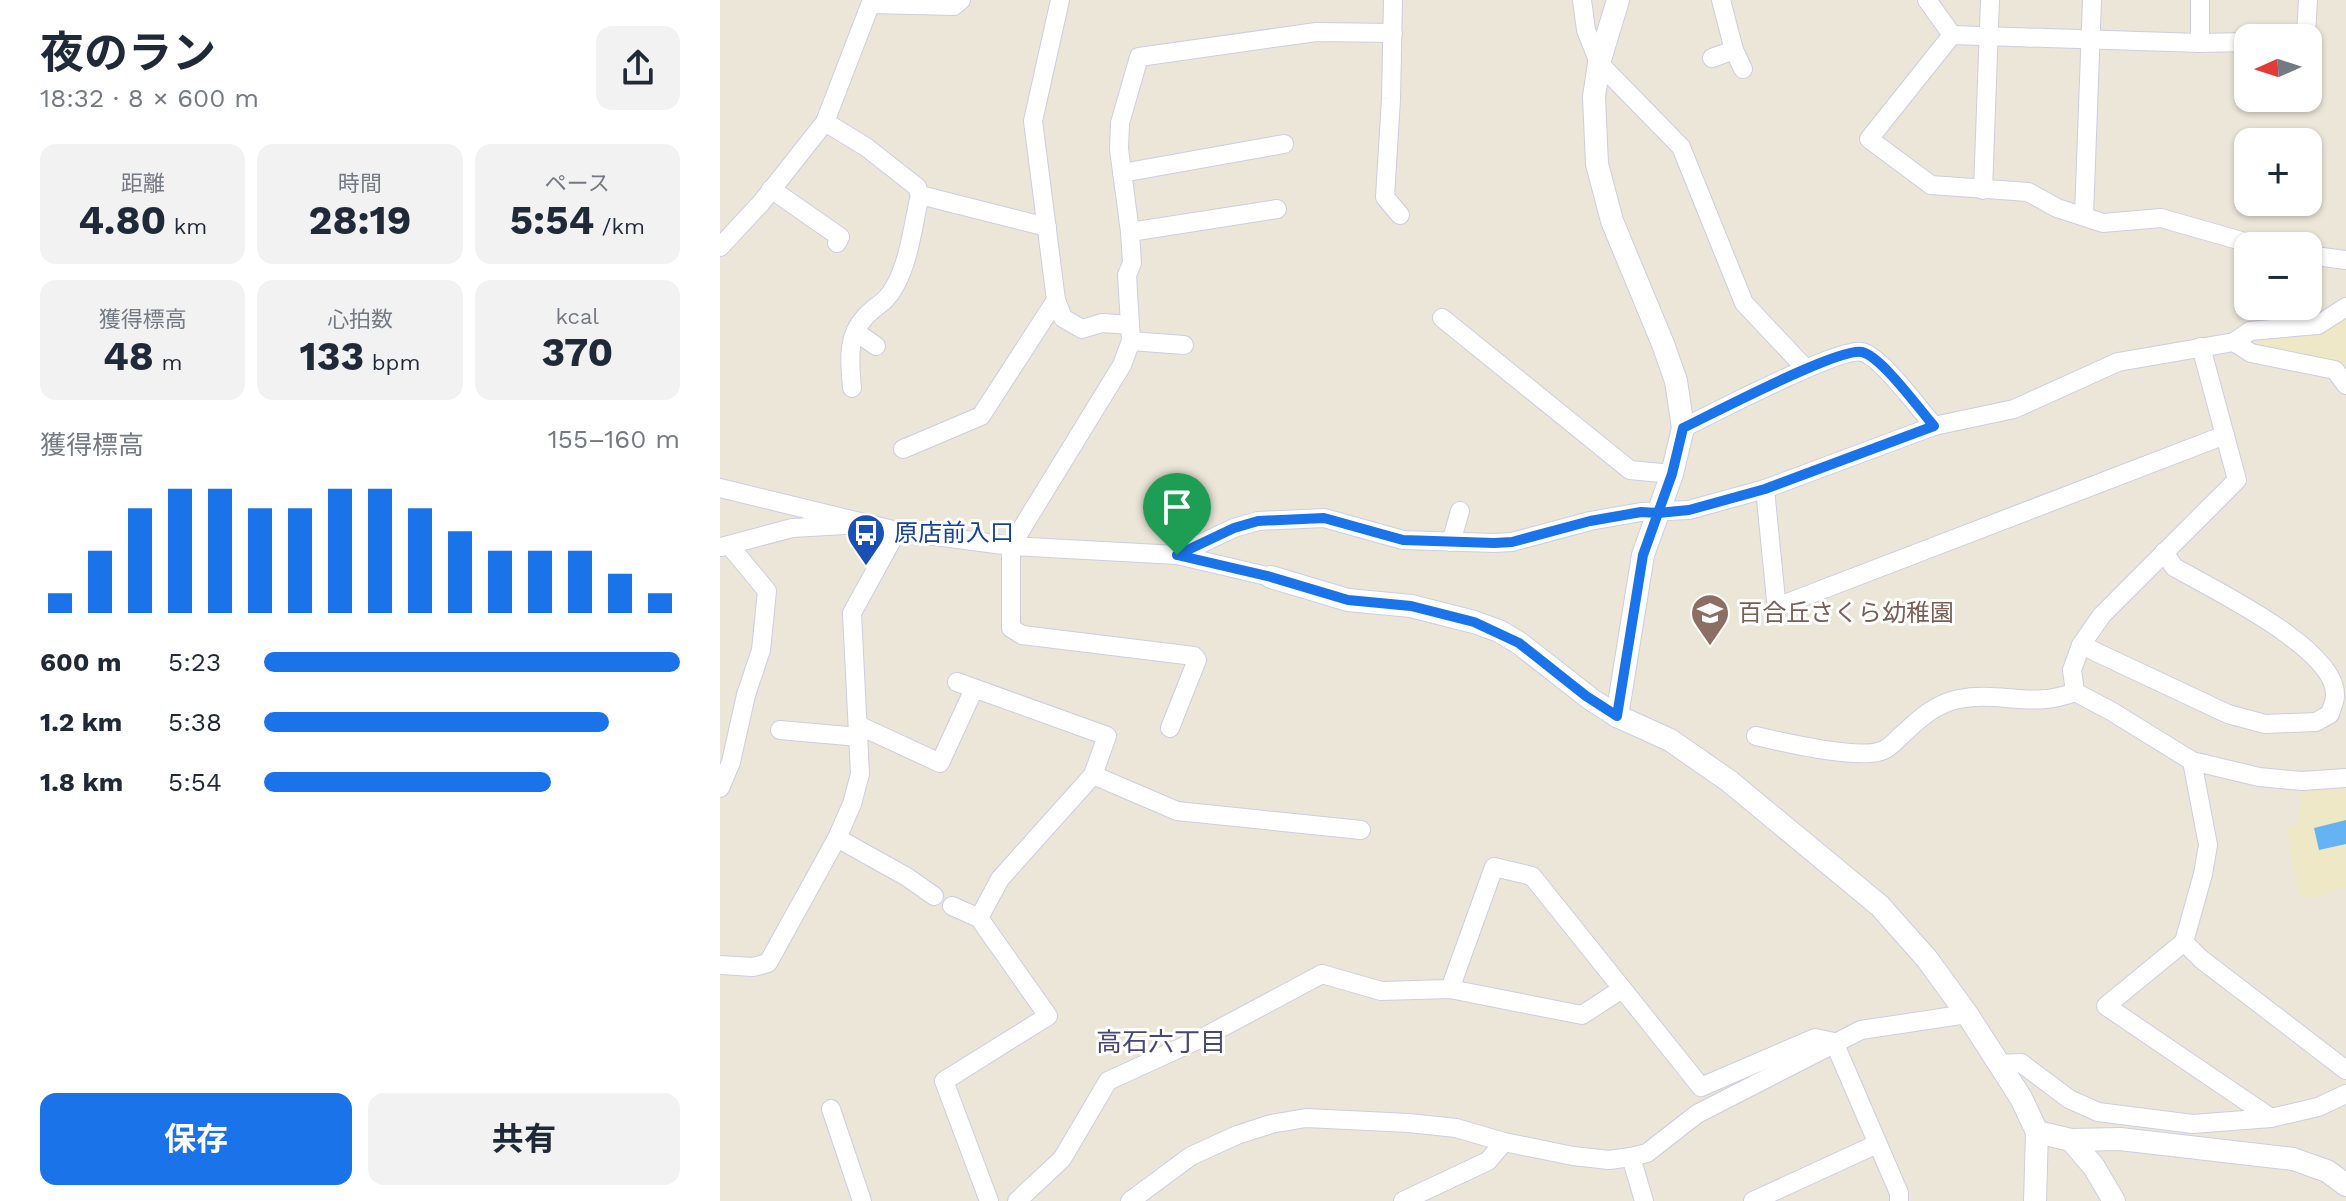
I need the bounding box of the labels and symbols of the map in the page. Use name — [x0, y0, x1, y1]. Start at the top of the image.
north arrow — [2234, 24, 2322, 112]
pin — [1143, 473, 1211, 555]
bus stop icon: 原店前入口 — [845, 512, 887, 567]
place label: 原店前入口 — [894, 519, 1014, 547]
school or university icon: 百合丘さくら幼稚園 — [1689, 592, 1731, 647]
place label: 百合丘さくら幼稚園 — [1738, 599, 1954, 627]
district label: 高石六丁目 — [1096, 1027, 1226, 1057]

